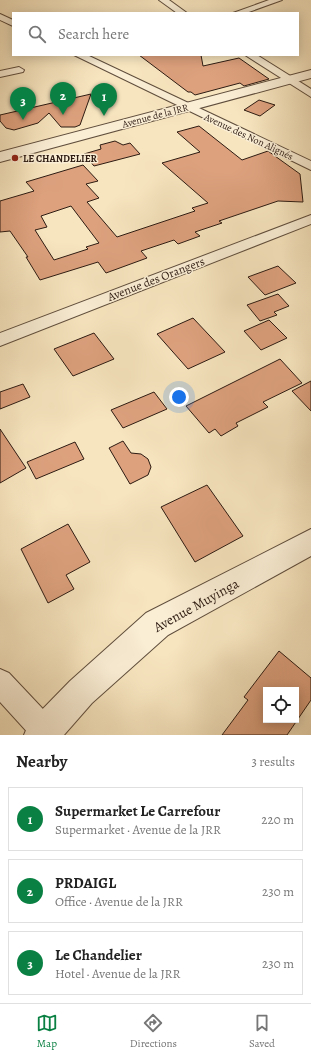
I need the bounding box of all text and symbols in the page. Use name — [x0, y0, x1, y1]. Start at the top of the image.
search box — [12, 12, 299, 56]
icon: search — [26, 23, 48, 45]
text: Search here — [58, 24, 129, 44]
pin: 2 — [50, 82, 76, 115]
pin: 1 — [91, 83, 117, 116]
pin: 3 — [10, 87, 36, 120]
street label: Avenue de la JRR — [120, 100, 191, 131]
street label: Avenue des Non Alignés — [201, 110, 295, 163]
place label: LE CHANDELIER — [23, 152, 98, 165]
marker: LE CHANDELIER — [10, 153, 20, 163]
street label: Avenue des Orangers — [104, 253, 207, 305]
your location — [169, 387, 189, 407]
street label: Avenue Muyinga — [149, 574, 243, 637]
map controls — [263, 687, 299, 723]
button: locate — [263, 687, 299, 723]
text: Nearby — [16, 750, 67, 773]
text: 3 results — [251, 753, 295, 770]
text: Supermarket Le Carrefour — [55, 801, 220, 821]
text: 1 — [28, 811, 32, 828]
text: 220 m — [261, 811, 294, 828]
text: Supermarket · Avenue de la JRR — [55, 821, 221, 838]
text: PRDAIGL — [55, 873, 116, 893]
text: 2 — [27, 883, 33, 900]
text: 230 m — [262, 883, 294, 900]
text: Office · Avenue de la JRR — [55, 893, 183, 910]
text: Le Chandelier — [55, 945, 142, 965]
text: 3 — [27, 955, 33, 972]
text: 230 m — [262, 955, 294, 972]
text: Hotel · Avenue de la JRR — [55, 965, 180, 982]
tab: Map — [36, 1012, 58, 1051]
tab: Directions — [130, 1012, 177, 1051]
tab: Saved — [249, 1012, 275, 1051]

